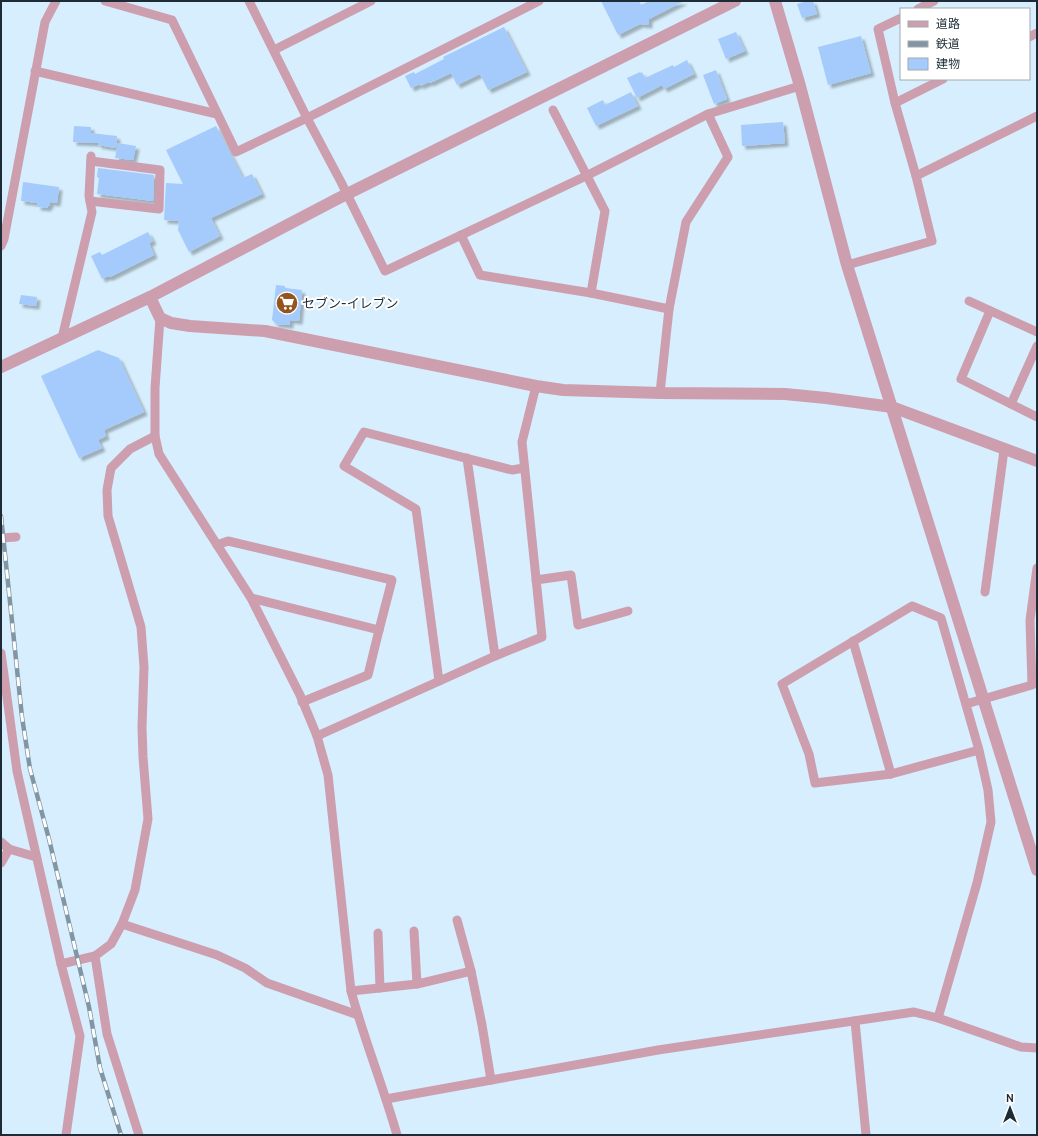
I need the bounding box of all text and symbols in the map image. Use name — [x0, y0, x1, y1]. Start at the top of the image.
legend — [900, 8, 1030, 80]
text: 道路 — [936, 16, 960, 31]
text: 鉄道 — [936, 36, 960, 51]
text: 建物 — [936, 56, 960, 71]
supermarket icon: セブン-イレブン — [274, 290, 300, 316]
place label: セブン-イレブン — [302, 295, 399, 311]
north arrow — [990, 1088, 1030, 1128]
text: N — [1006, 1091, 1014, 1105]

